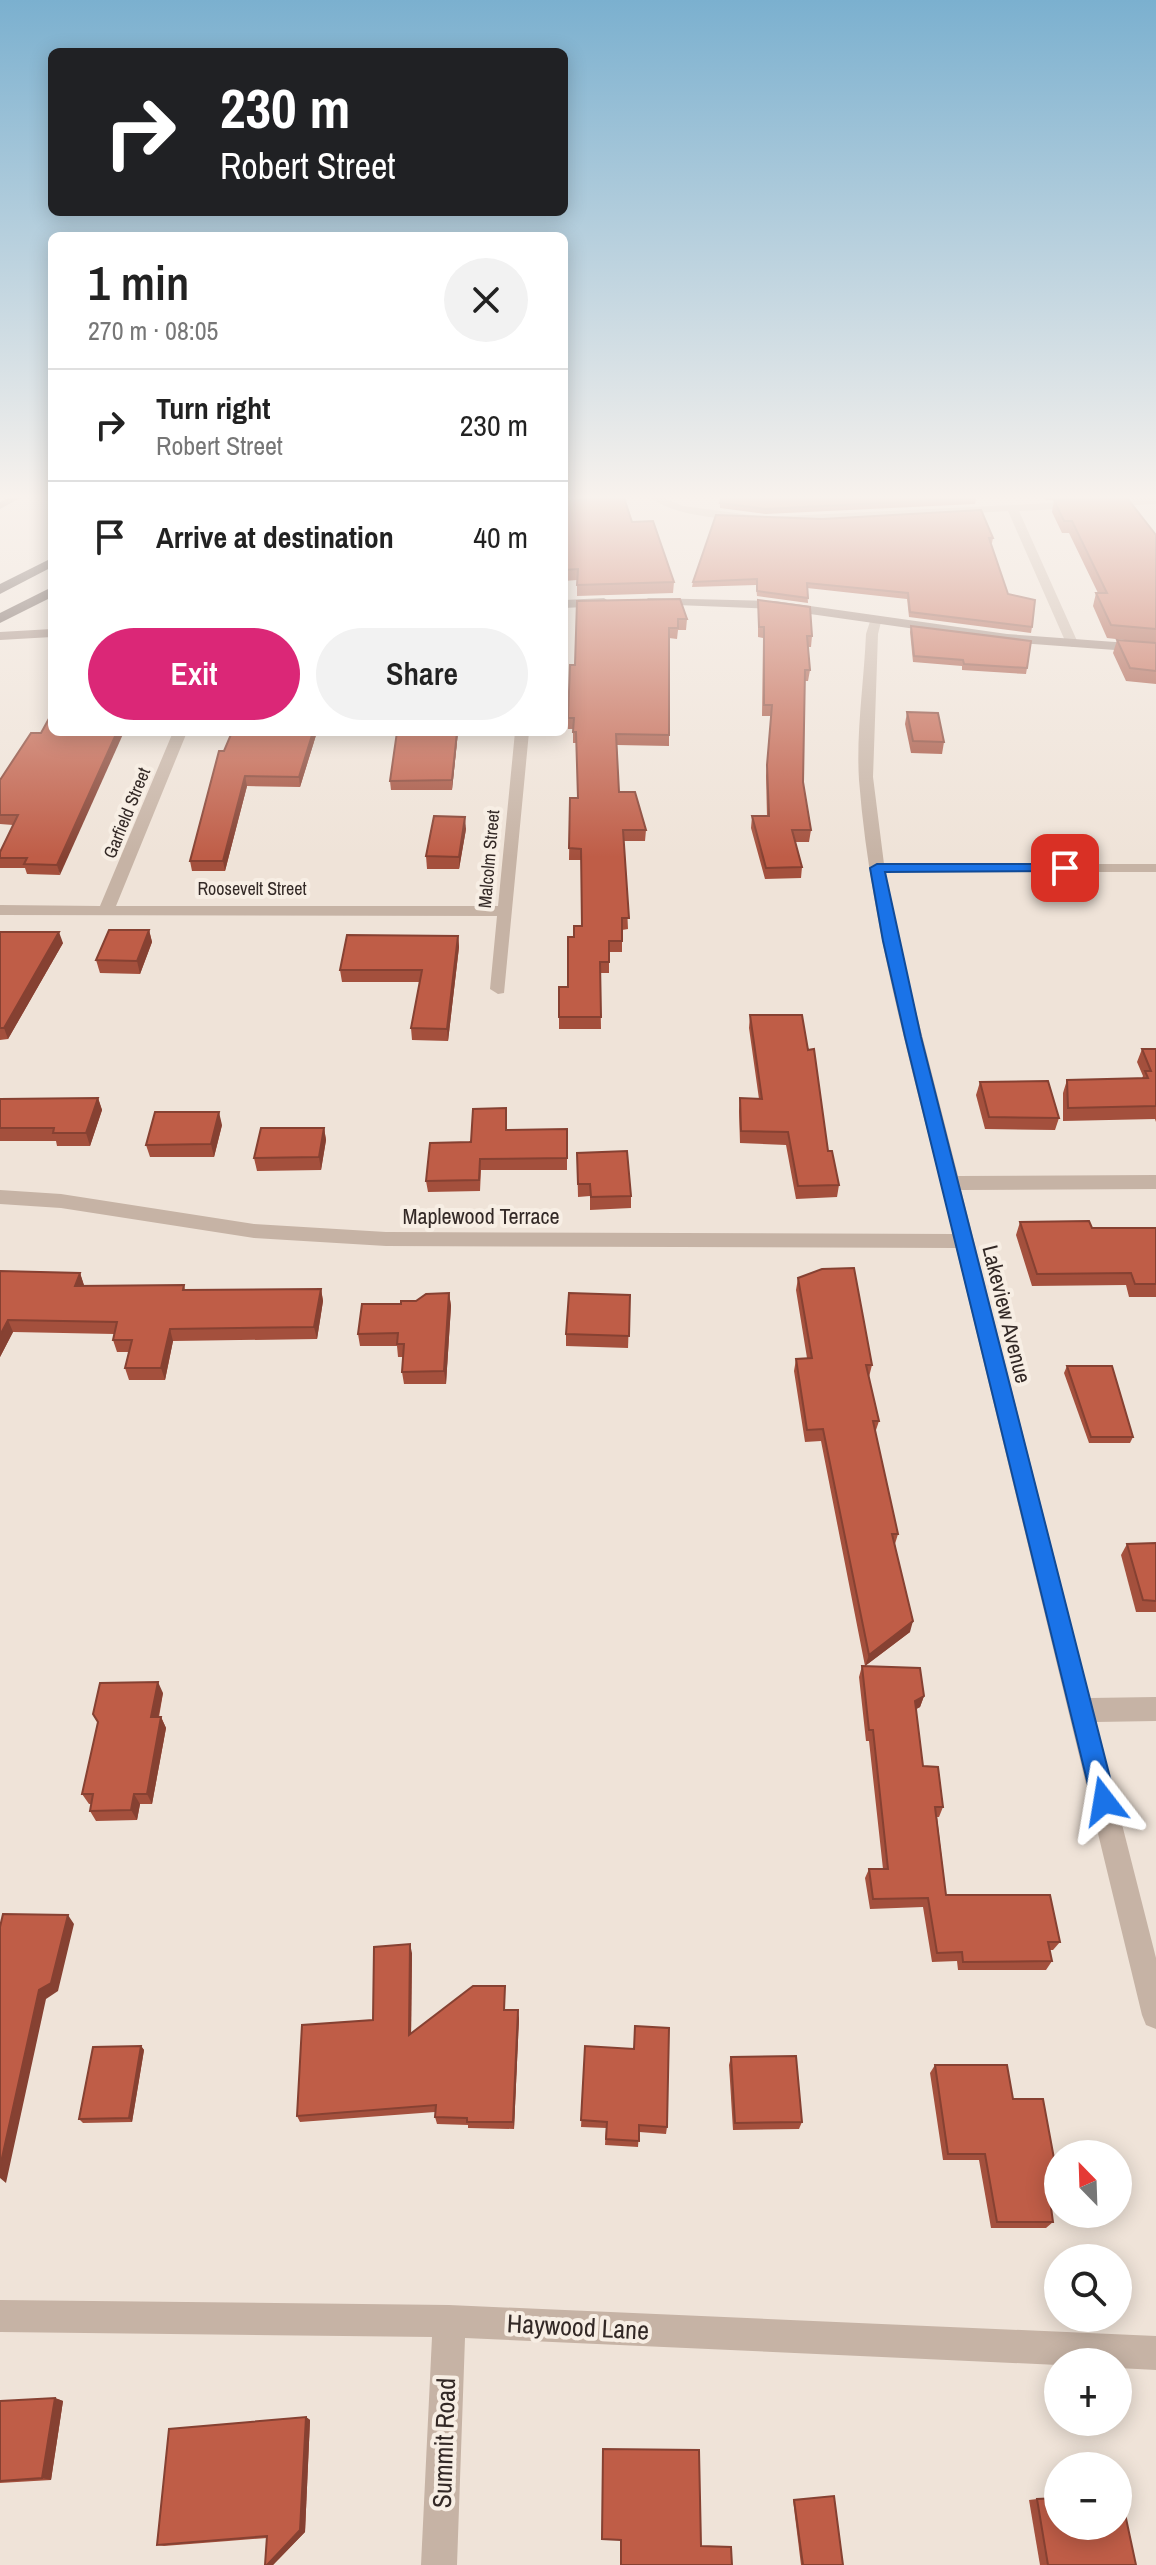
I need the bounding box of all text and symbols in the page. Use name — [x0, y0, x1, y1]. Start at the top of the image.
text: 230 m — [220, 70, 350, 145]
icon: right — [88, 80, 192, 184]
text: Robert Street — [220, 142, 396, 190]
text: 1 min — [88, 250, 189, 315]
button: close — [444, 258, 528, 342]
text: 270 m · 08:05 — [88, 313, 218, 348]
text: Turn right — [156, 388, 270, 428]
icon: right — [88, 403, 132, 447]
text: 230 m — [460, 405, 528, 445]
text: Robert Street — [156, 428, 283, 463]
icon: arrive — [88, 515, 132, 559]
text: Arrive at destination — [156, 517, 394, 557]
text: 40 m — [473, 517, 528, 557]
button: Exit — [88, 628, 300, 720]
button: Share — [316, 628, 528, 720]
street label: Garfield Street — [97, 764, 156, 862]
street label: Malcolm Street — [472, 809, 505, 909]
pin — [1031, 834, 1099, 902]
icon: arrive — [1043, 846, 1087, 890]
street label: Roosevelt Street — [197, 876, 307, 901]
street label: Maplewood Terrace — [402, 1201, 560, 1231]
street label: Lakeview Avenue — [975, 1242, 1039, 1386]
position arrow — [1062, 1759, 1146, 1843]
north arrow — [1044, 2140, 1132, 2228]
map controls — [1044, 2140, 1132, 2540]
button: search — [1044, 2244, 1132, 2332]
street label: Haywood Lane — [506, 2305, 650, 2348]
button: + — [1044, 2348, 1132, 2436]
street label: Summit Road — [424, 2377, 463, 2509]
button: − — [1044, 2452, 1132, 2540]

